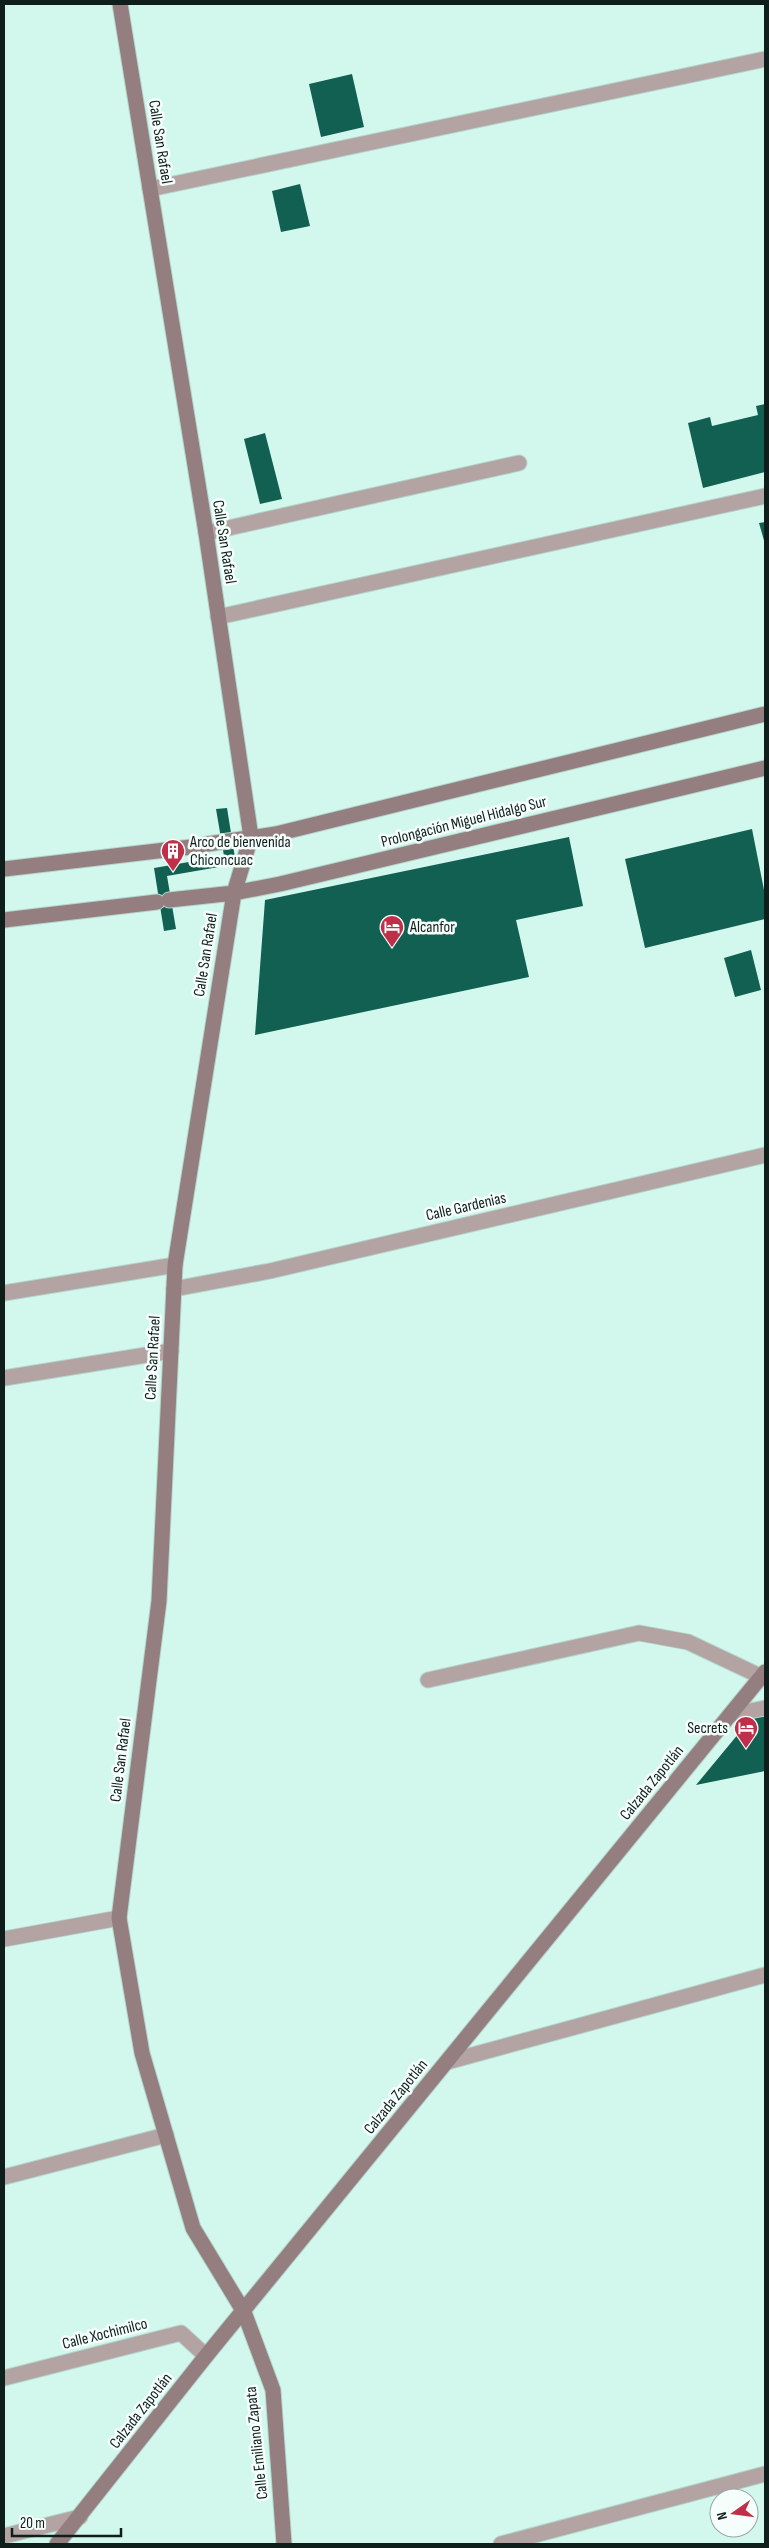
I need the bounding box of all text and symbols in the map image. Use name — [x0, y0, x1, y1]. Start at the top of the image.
street label: Calle San Rafael — [144, 99, 176, 185]
street label: Calle San Rafael — [208, 499, 240, 585]
street label: Prolongación Miguel Hidalgo Sur — [379, 792, 549, 852]
place label: Arco de bienvenida Chiconcuac — [189, 833, 291, 870]
building icon: Arco de bienvenida Chiconcuac — [160, 838, 186, 872]
street label: Calle San Rafael — [190, 912, 222, 998]
hotel icon: Alcanfor — [379, 914, 405, 948]
place label: Alcanfor — [409, 918, 455, 937]
street label: Calle Gardenias — [424, 1188, 508, 1225]
street label: Calle San Rafael — [141, 1315, 165, 1401]
hotel icon: Secrets — [733, 1715, 759, 1749]
street label: Calle San Rafael — [106, 1717, 136, 1803]
place label: Secrets — [687, 1719, 728, 1738]
street label: Calzada Zapotlán — [616, 1742, 688, 1824]
street label: Calzada Zapotlán — [360, 2056, 432, 2138]
street label: Calle Xochimilco — [60, 2314, 150, 2354]
street label: Calzada Zapotlán — [106, 2369, 176, 2453]
street label: Calle Emiliano Zapata — [242, 2386, 272, 2500]
north arrow — [709, 2488, 759, 2538]
scale bar — [12, 2506, 121, 2538]
text: N — [713, 2510, 731, 2522]
text: 20 m — [20, 2514, 45, 2533]

